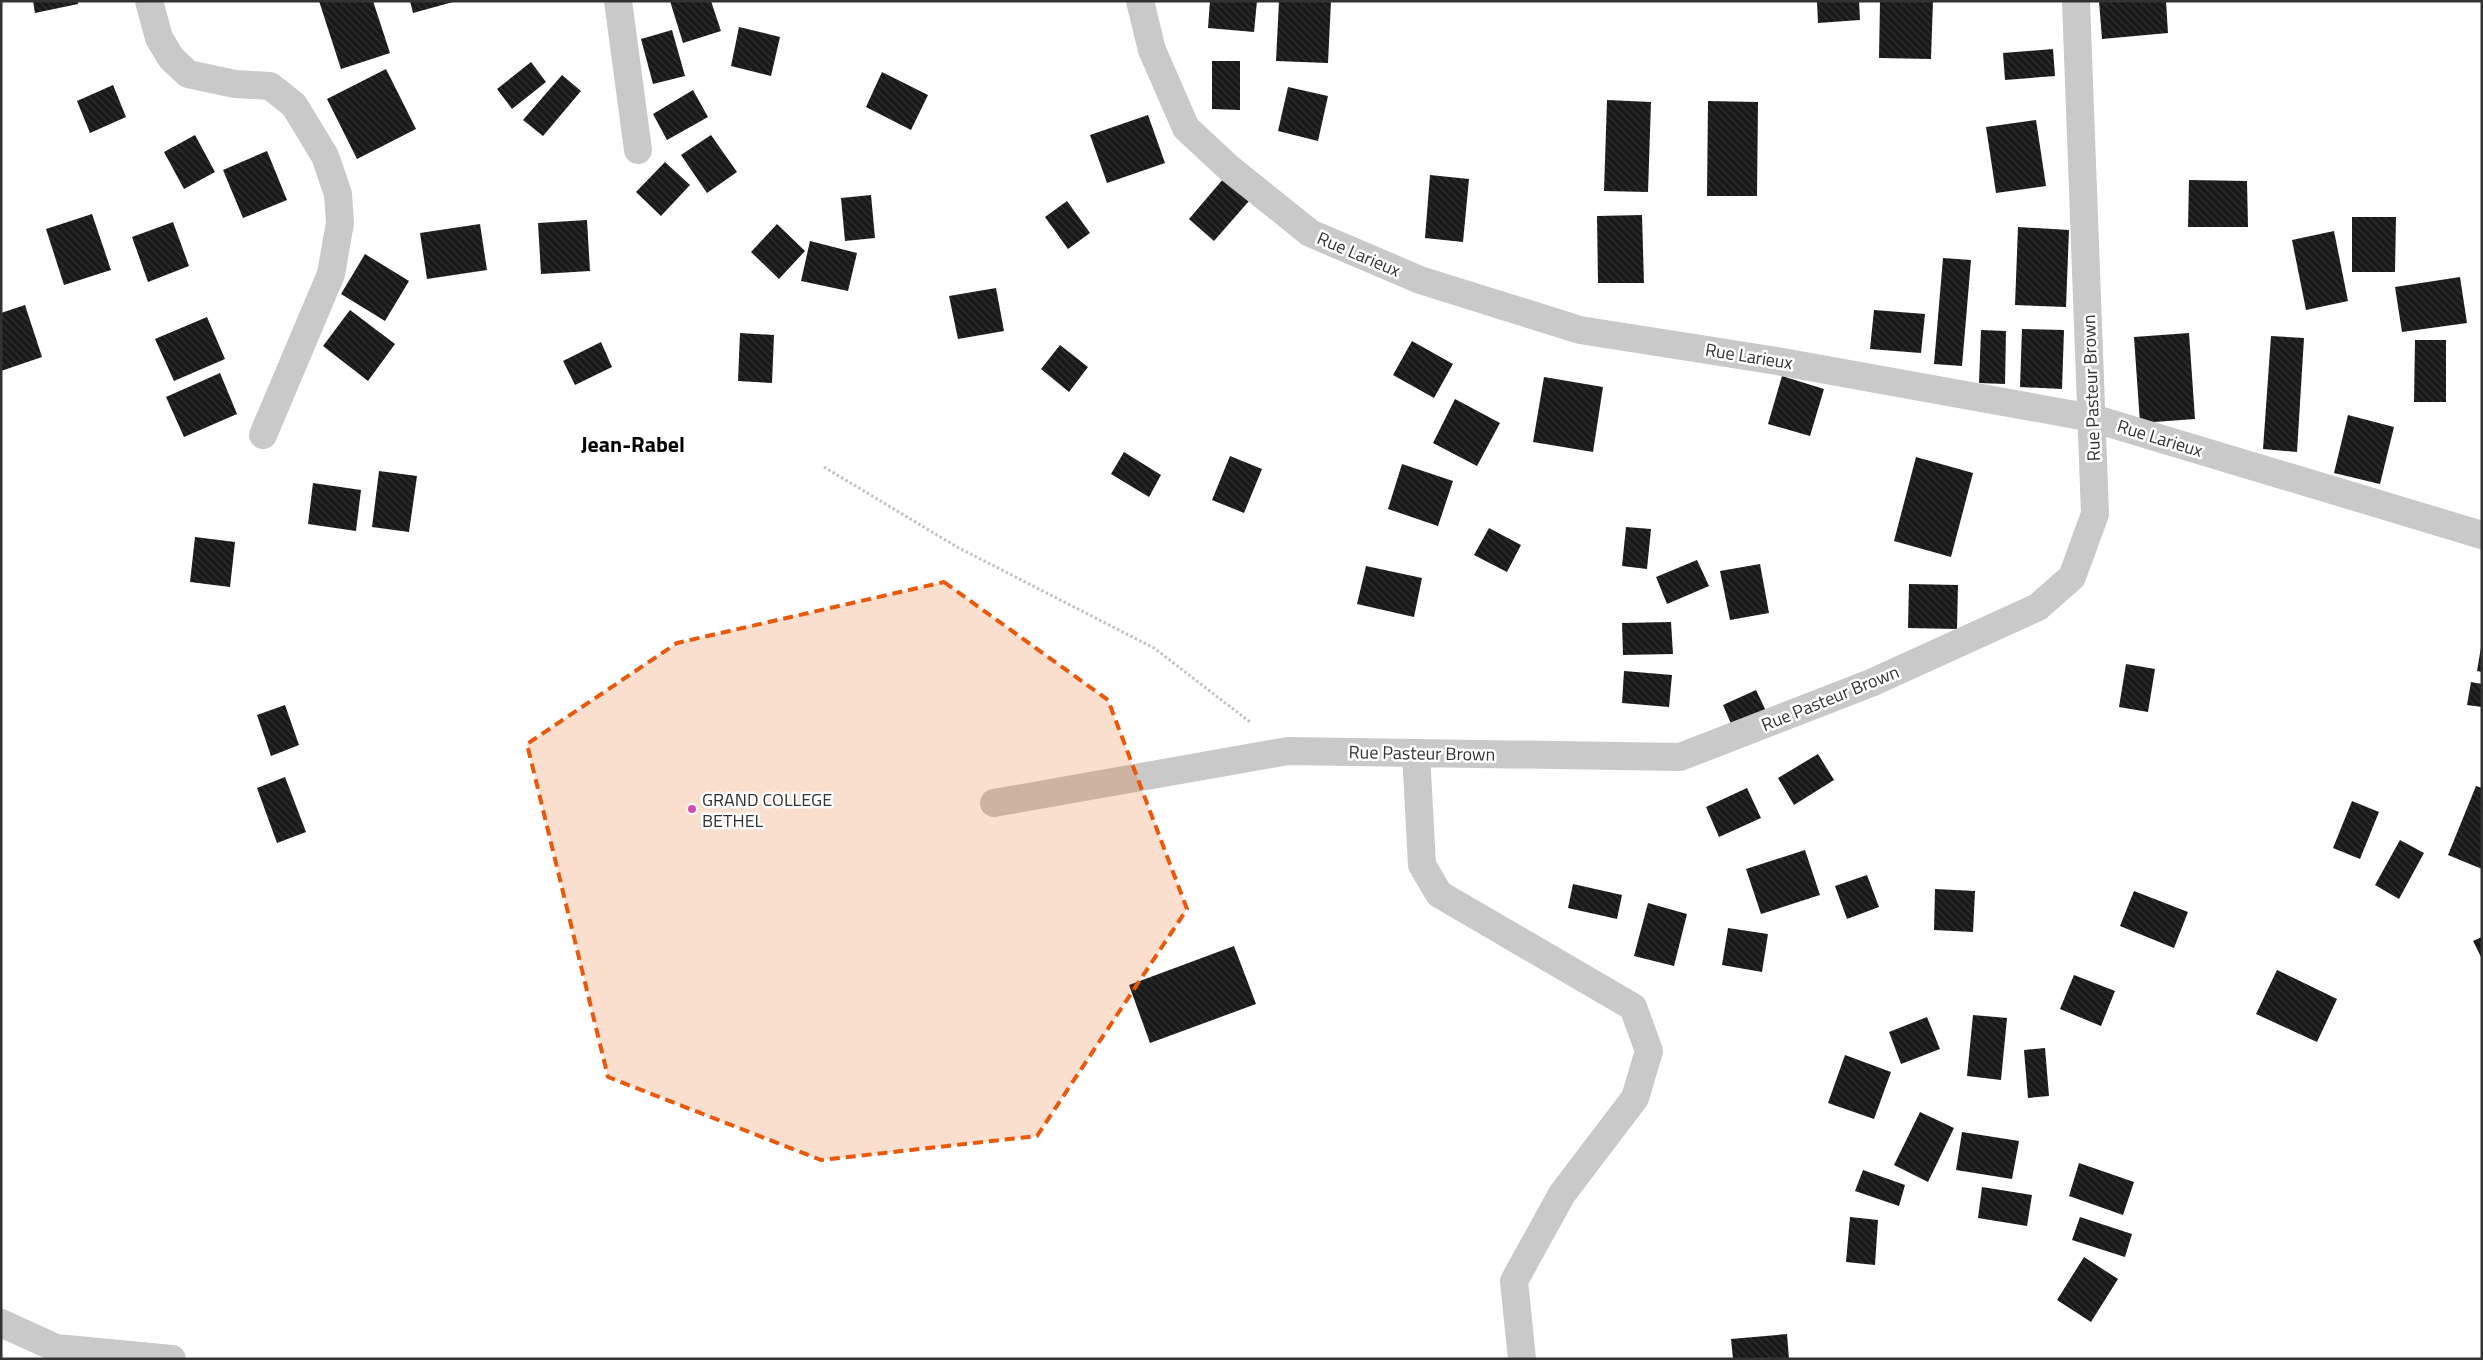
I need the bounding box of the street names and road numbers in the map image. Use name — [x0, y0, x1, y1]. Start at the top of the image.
street label: Rue Larieux — [1313, 224, 1405, 284]
street label: Rue Pasteur Brown — [2075, 314, 2107, 462]
street label: Rue Larieux — [1703, 336, 1795, 376]
street label: Rue Larieux — [2114, 412, 2206, 464]
street label: Rue Pasteur Brown — [1757, 658, 1903, 738]
street label: Rue Pasteur Brown — [1348, 738, 1496, 768]

